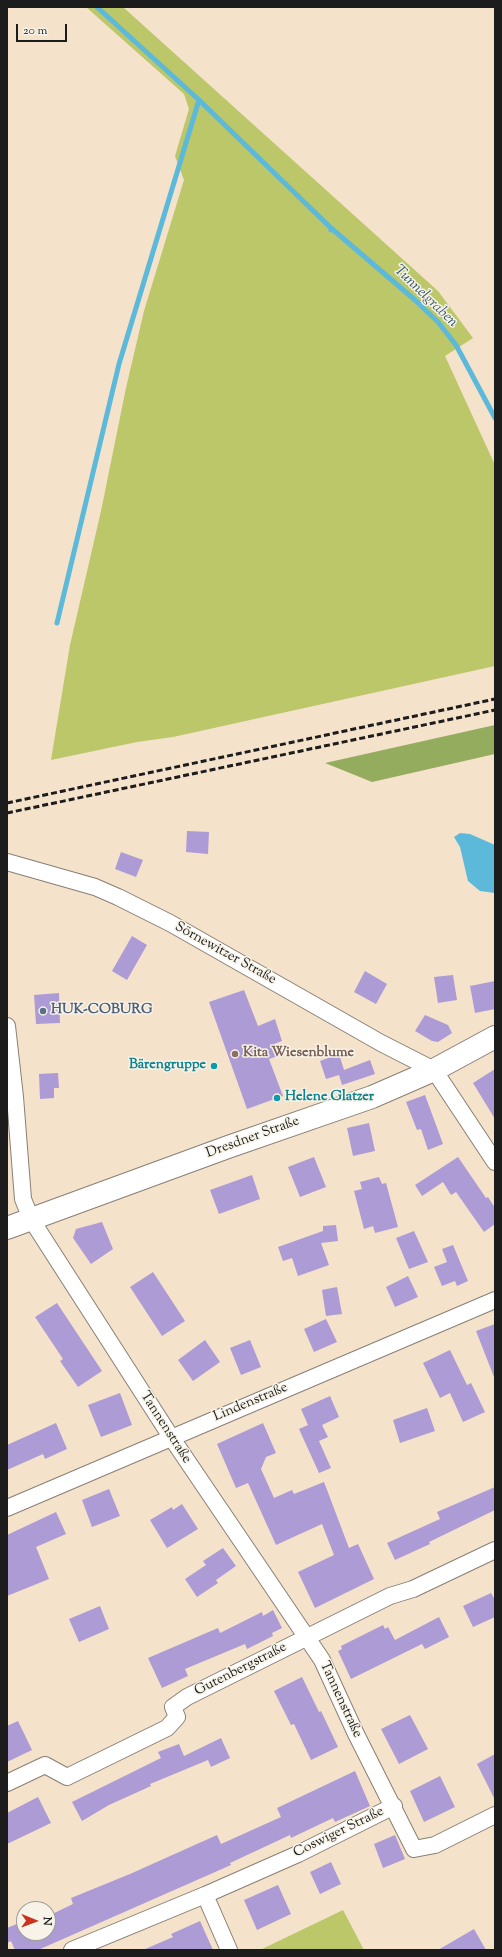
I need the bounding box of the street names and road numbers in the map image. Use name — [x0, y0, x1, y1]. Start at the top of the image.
street label: Sörnewitzer Straße — [171, 919, 279, 989]
street label: Dresdner Straße — [204, 1113, 302, 1163]
street label: Lindenstraße — [211, 1380, 291, 1426]
street label: Tannenstraße — [136, 1389, 194, 1467]
street label: Gutenbergstraße — [192, 1640, 290, 1700]
street label: Tannenstraße — [315, 1659, 365, 1741]
street label: Coswiger Straße — [291, 1804, 387, 1862]

